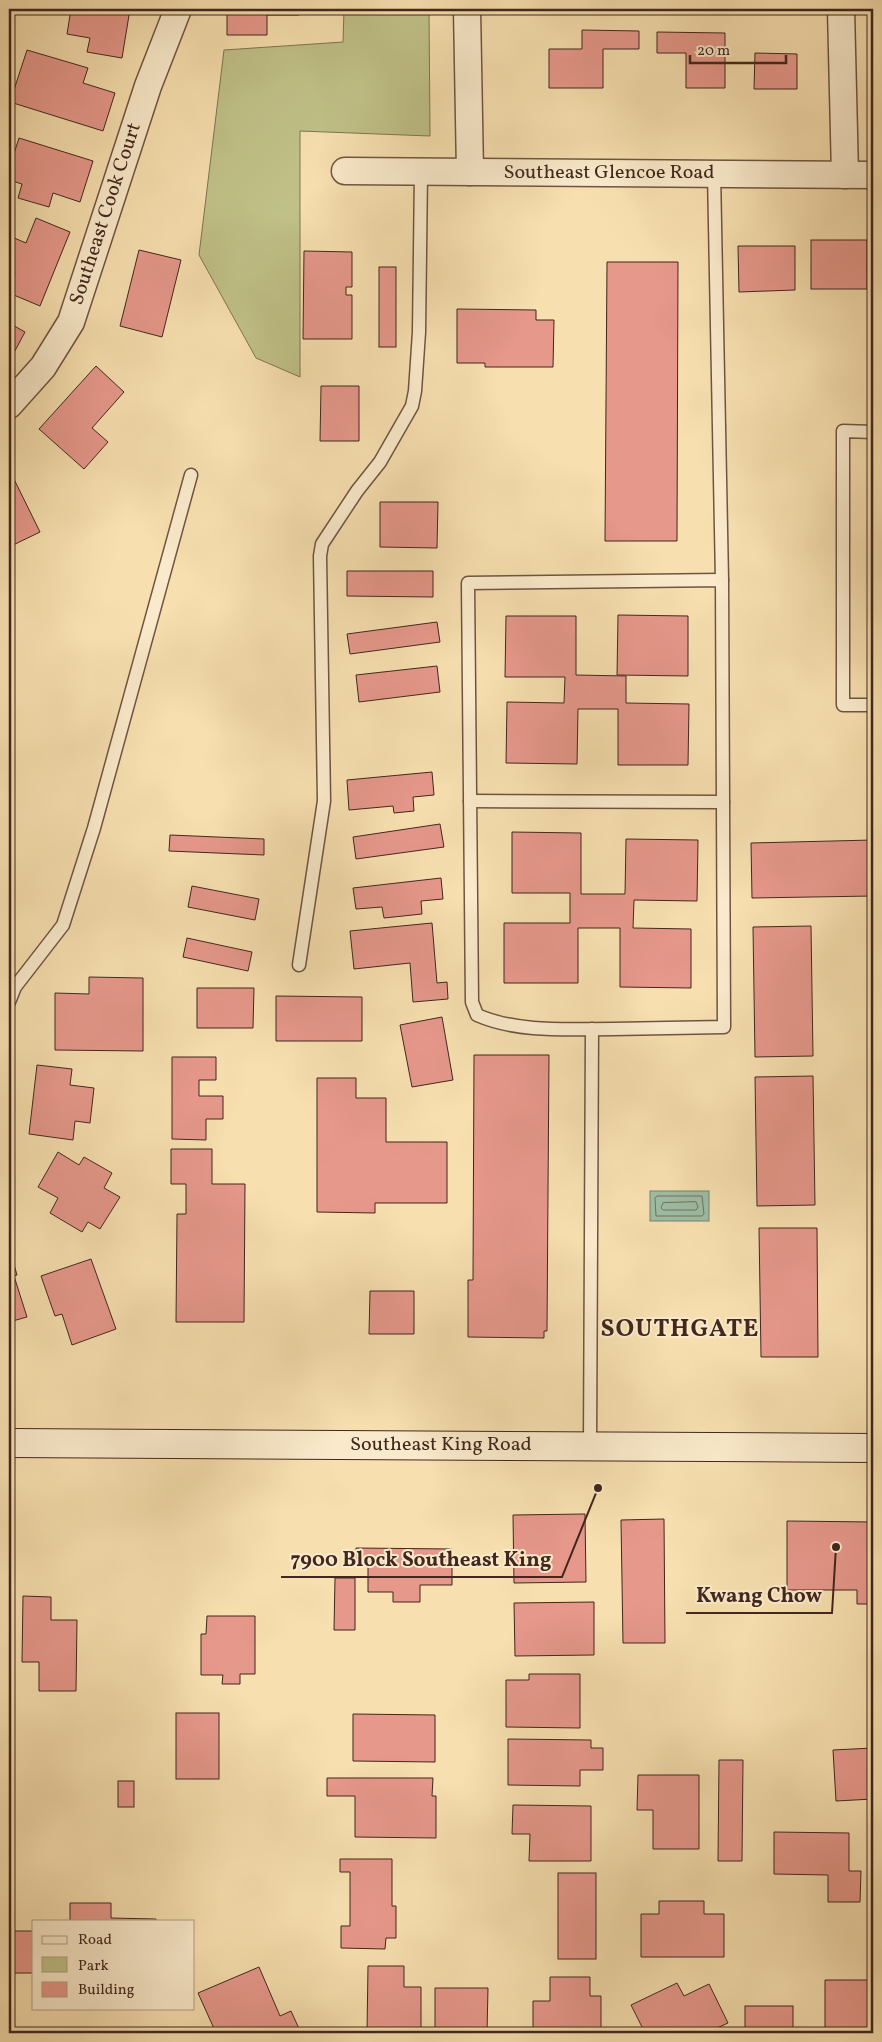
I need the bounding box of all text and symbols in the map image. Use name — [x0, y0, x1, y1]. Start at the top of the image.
scale bar — [690, 32, 786, 64]
text: 20 m — [697, 41, 730, 62]
street label: Southeast Cook Court — [63, 119, 149, 309]
street label: Southeast Glencoe Road — [503, 159, 715, 187]
district label: SOUTHGATE — [601, 1312, 759, 1347]
street label: Southeast King Road — [350, 1431, 532, 1459]
callout: 7900 Block Southeast King — [281, 1541, 562, 1577]
text: 7900 Block Southeast King — [291, 1546, 551, 1575]
callout: Kwang Chow — [686, 1577, 832, 1613]
text: Kwang Chow — [696, 1582, 823, 1611]
legend — [32, 1920, 195, 2010]
text: Road — [78, 1930, 112, 1951]
text: Park — [78, 1956, 109, 1977]
text: Building — [78, 1980, 135, 2001]

